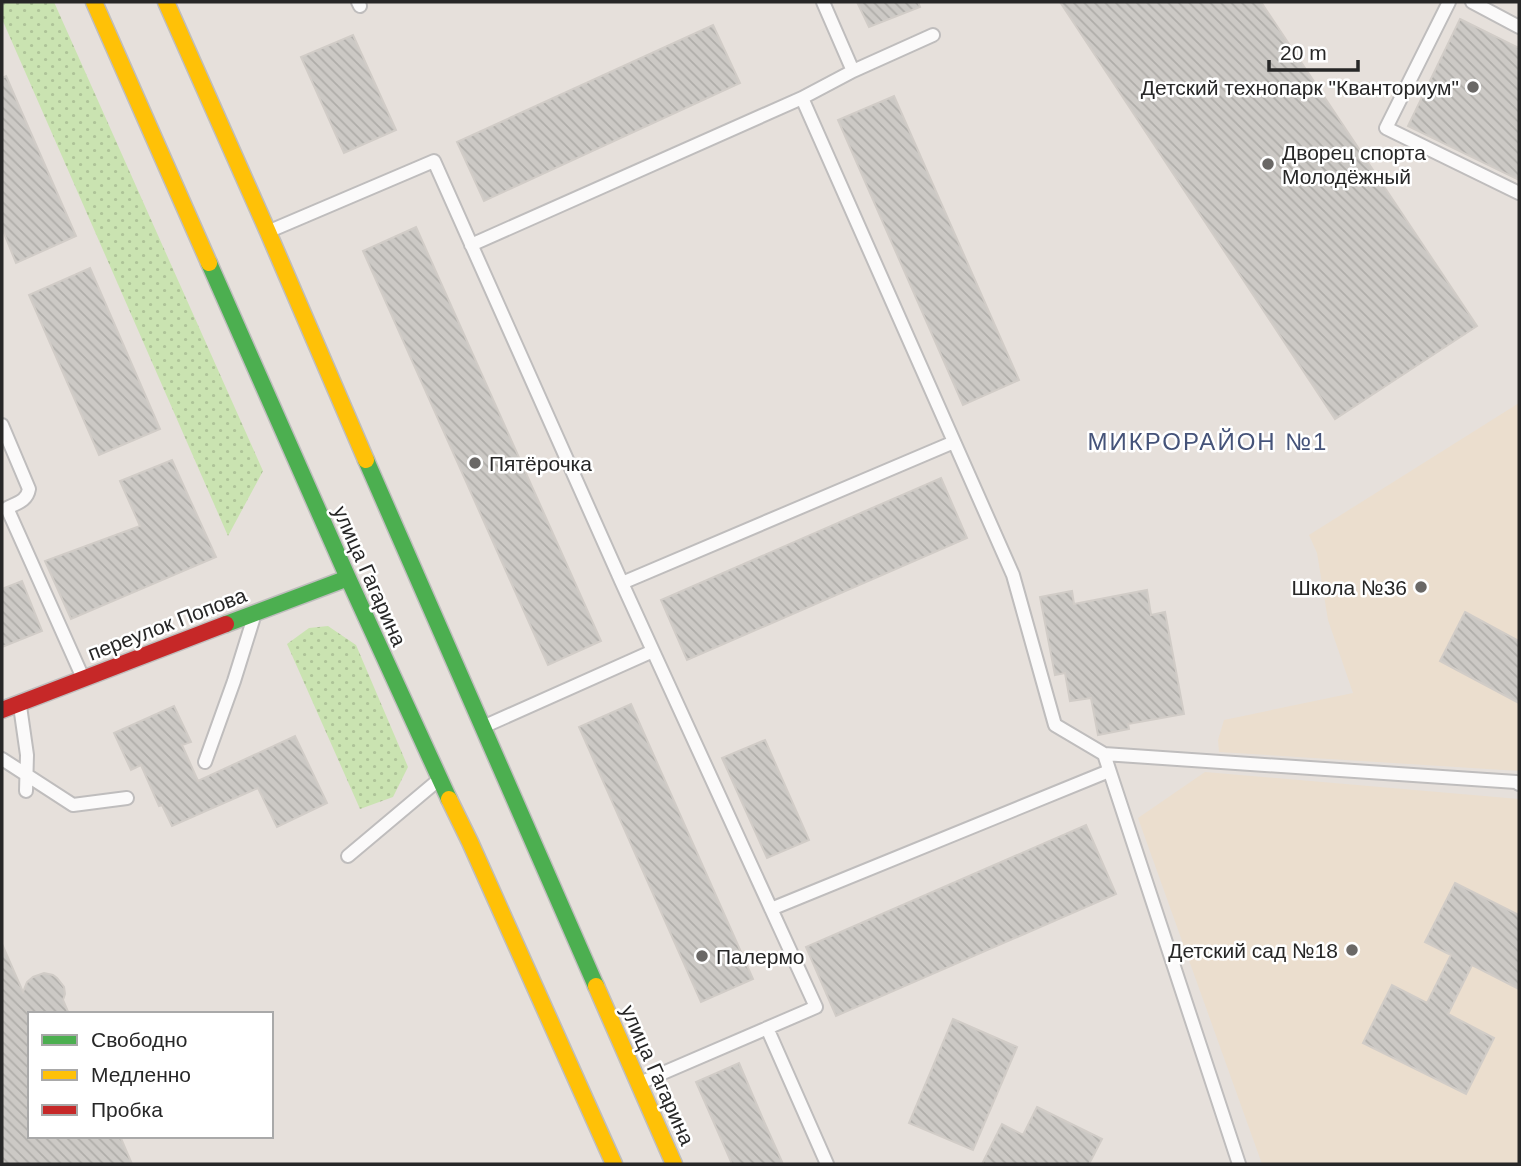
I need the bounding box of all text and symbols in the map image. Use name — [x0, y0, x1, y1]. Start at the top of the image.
scale bar — [1269, 28, 1358, 72]
text: 20 m — [1280, 41, 1327, 64]
place label: Детский технопарк "Кванториум" — [1141, 76, 1459, 99]
marker: Детский технопарк "Кванториум" — [1465, 79, 1481, 95]
place label: Дворец спорта Молодёжный — [1282, 141, 1426, 188]
marker: Дворец спорта Молодёжный — [1260, 156, 1276, 172]
district label: МИКРОРАЙОН №1 — [1088, 428, 1328, 455]
place label: Пятёрочка — [489, 452, 592, 475]
marker: Пятёрочка — [467, 455, 483, 471]
street label: улица Гагарина — [329, 502, 411, 650]
place label: Школа №36 — [1291, 576, 1407, 599]
marker: Школа №36 — [1413, 579, 1429, 595]
street label: переулок Попова — [85, 583, 250, 665]
place label: Детский сад №18 — [1168, 939, 1338, 962]
marker: Детский сад №18 — [1344, 942, 1360, 958]
place label: Палермо — [716, 945, 805, 968]
marker: Палермо — [694, 948, 710, 964]
street label: улица Гагарина — [617, 1001, 699, 1149]
legend — [28, 1012, 273, 1138]
text: Свободно — [91, 1028, 188, 1051]
text: Медленно — [91, 1063, 191, 1086]
text: Пробка — [91, 1098, 163, 1121]

